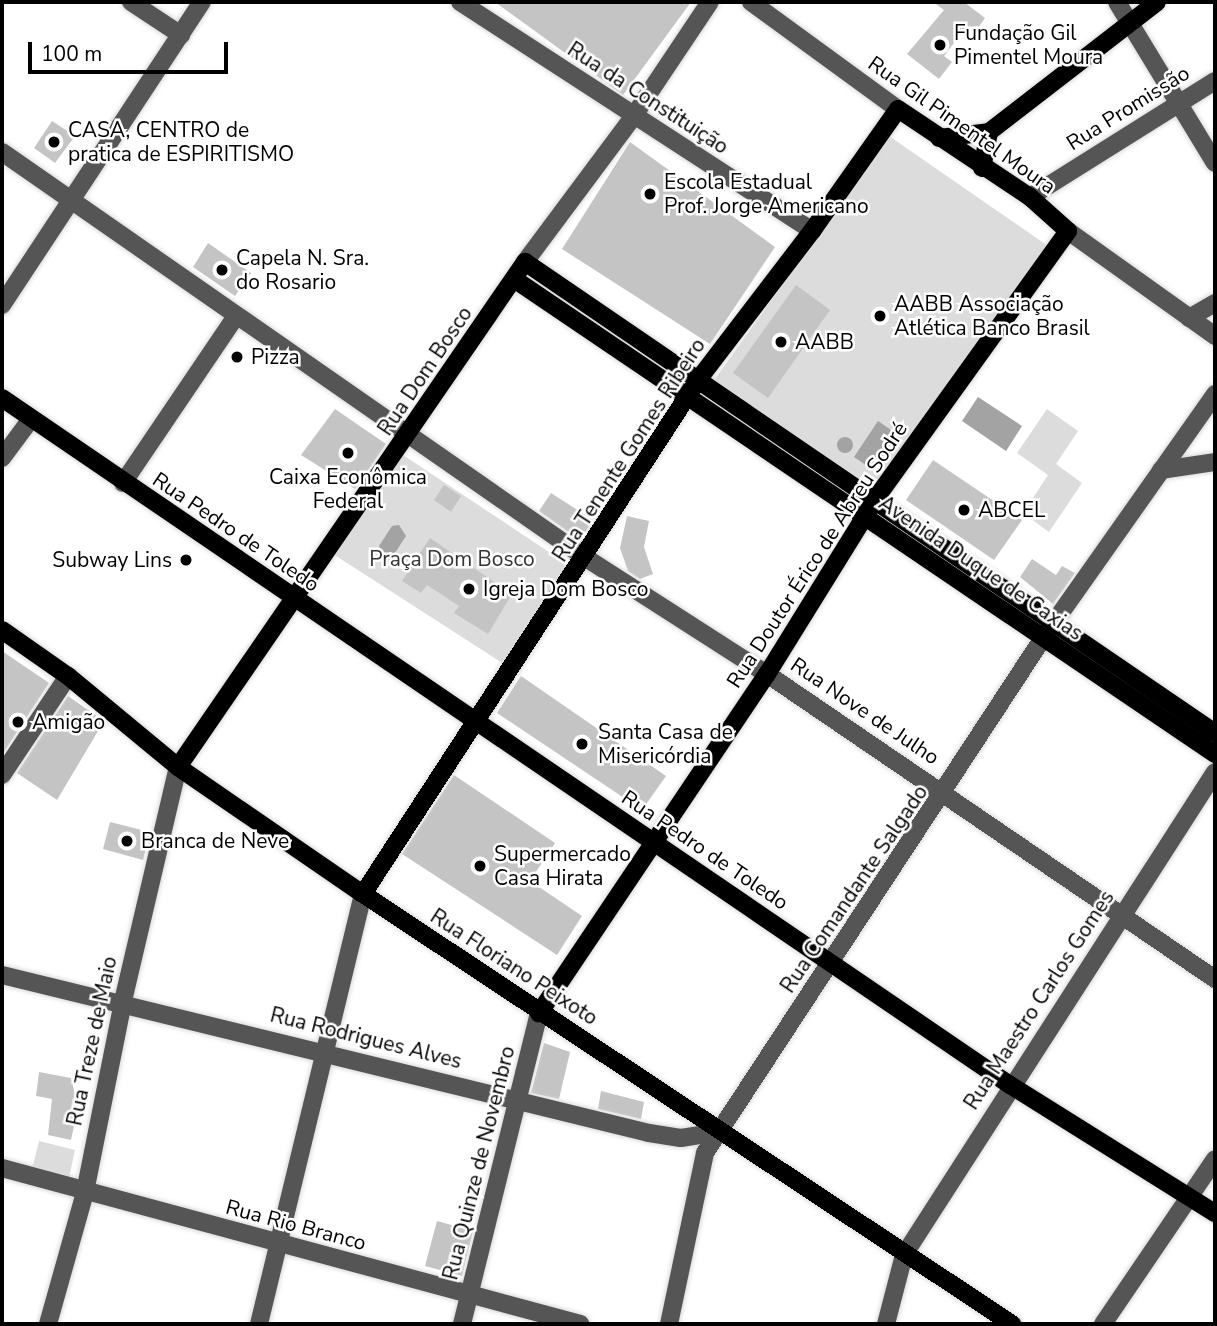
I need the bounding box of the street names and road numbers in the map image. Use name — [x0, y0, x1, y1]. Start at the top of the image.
street label: Rua da Constituição — [563, 37, 733, 159]
street label: Rua Gil Pimentel Moura — [863, 51, 1061, 199]
street label: Rua Promissão — [1062, 60, 1194, 156]
street label: Rua Dom Bosco — [373, 302, 477, 440]
street label: Rua Tenente Gomes Ribeiro — [547, 334, 711, 566]
street label: Rua Doutor Érico de Abreu Sodré — [721, 417, 913, 693]
street label: Rua Pedro de Toledo — [148, 467, 324, 597]
street label: Avenida Duque de Caxias — [874, 490, 1088, 646]
street label: Rua Nove de Julho — [786, 652, 944, 770]
street label: Rua Comandante Salgado — [775, 780, 933, 998]
street label: Rua Pedro de Toledo — [617, 785, 793, 915]
street label: Rua Maestro Carlos Gomes — [959, 886, 1119, 1114]
street label: Rua Floriano Peixoto — [426, 904, 602, 1030]
street label: Rua Treze de Maio — [62, 954, 122, 1128]
street label: Rua Rodrigues Alves — [268, 1002, 464, 1074]
street label: Rua Quinze de Novembro — [438, 1043, 520, 1283]
street label: Rua Rio Branco — [223, 1194, 369, 1256]

